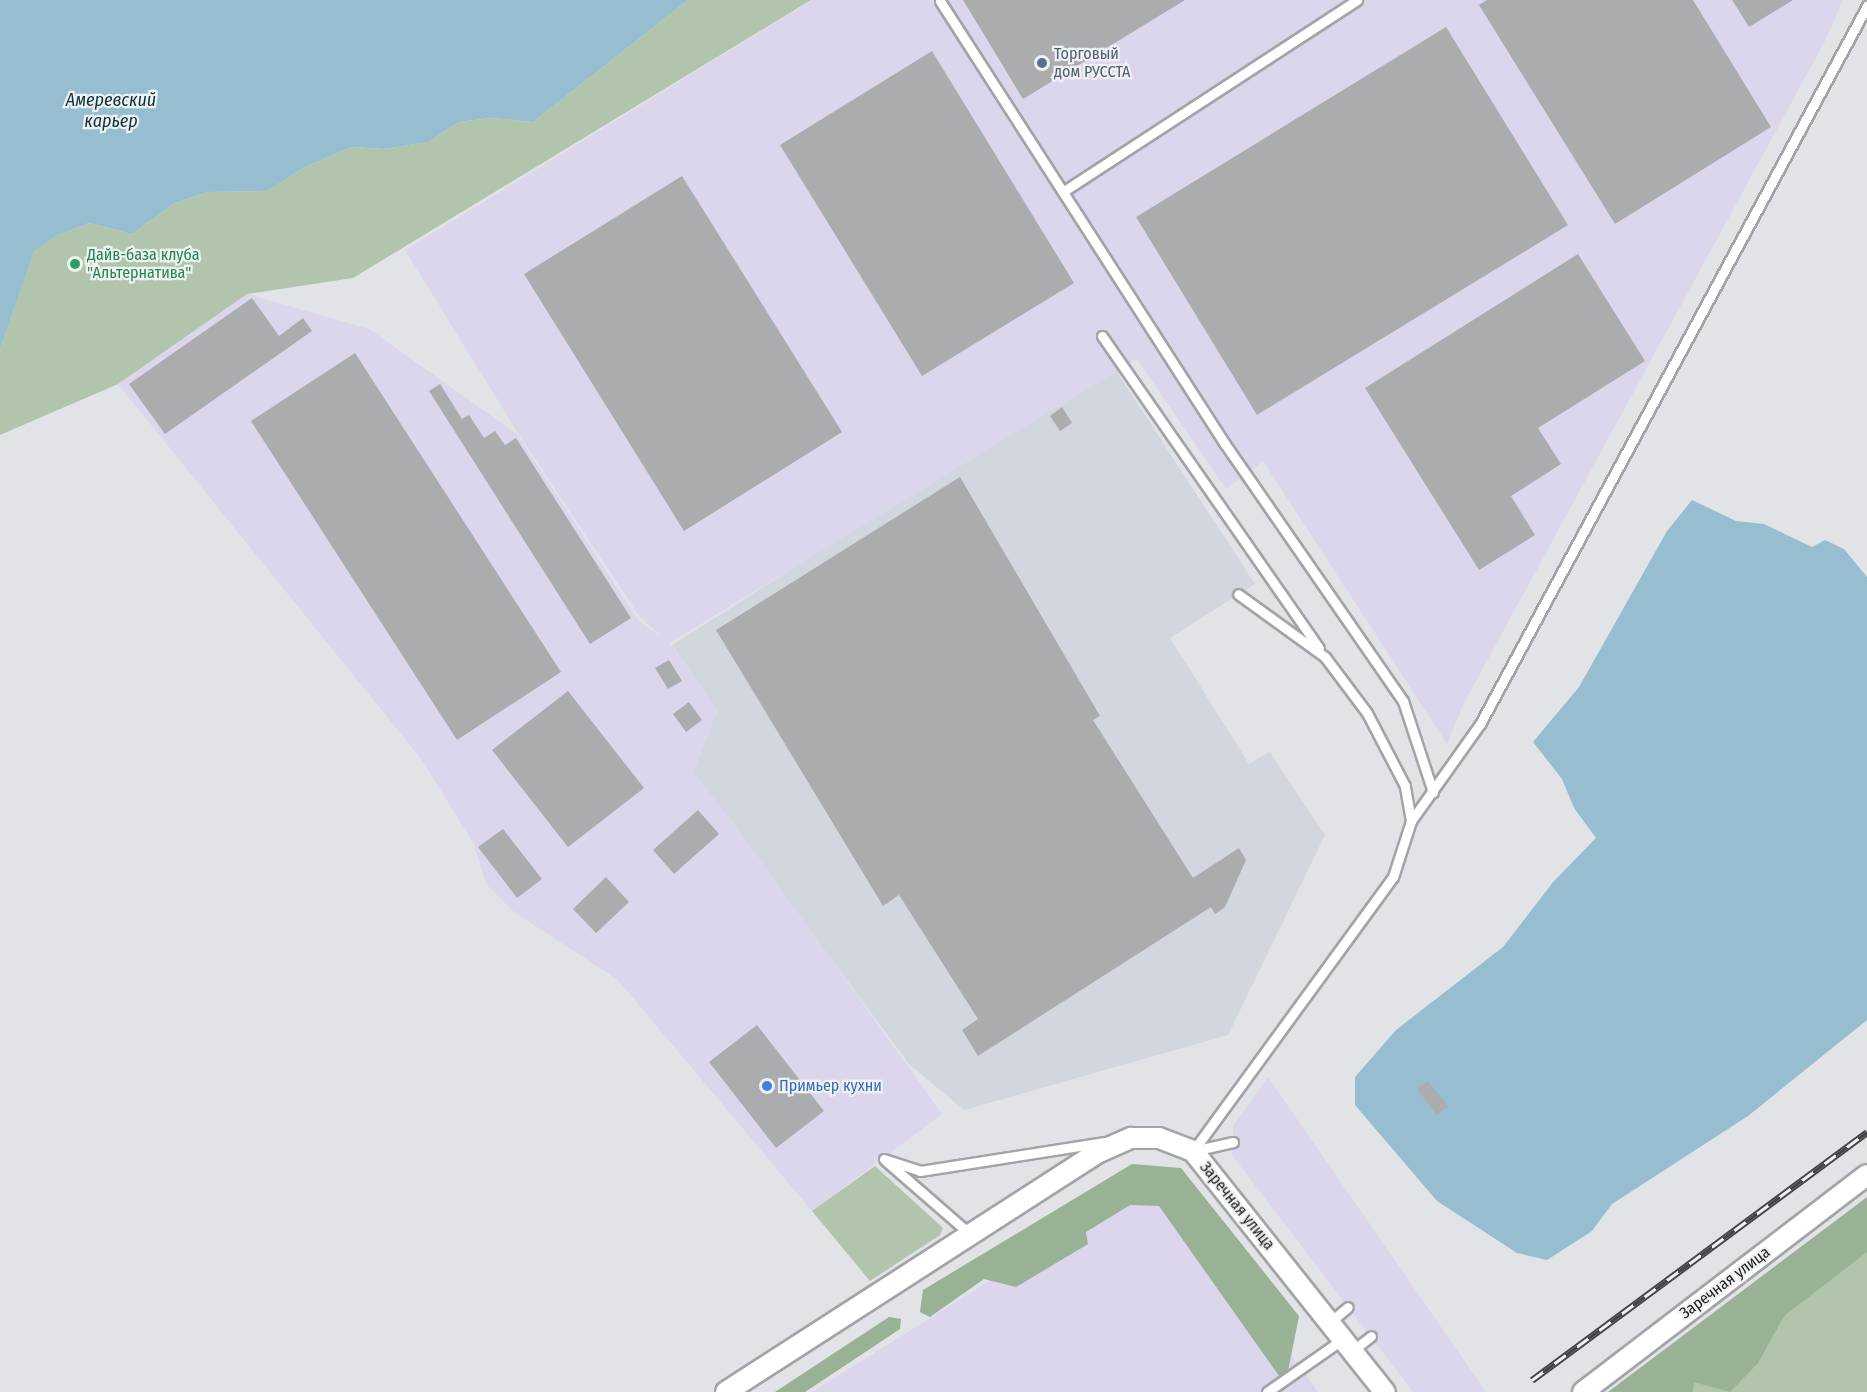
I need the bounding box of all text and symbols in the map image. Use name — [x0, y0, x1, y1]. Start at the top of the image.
place label: Торговый дом РУССТА — [1054, 44, 1130, 82]
marker: Торговый дом РУССТА — [1035, 56, 1049, 70]
water label: Амеревский карьер — [66, 90, 156, 132]
place label: Дайв-база клуба "Альтернатива" — [87, 245, 199, 283]
marker: Дайв-база клуба "Альтернатива" — [68, 257, 82, 271]
place label: Примьер кухни — [779, 1076, 882, 1096]
marker: Примьер кухни — [760, 1079, 774, 1093]
street label: Заречная улица — [1196, 1158, 1278, 1254]
street label: Заречная улица — [1676, 1243, 1774, 1323]

